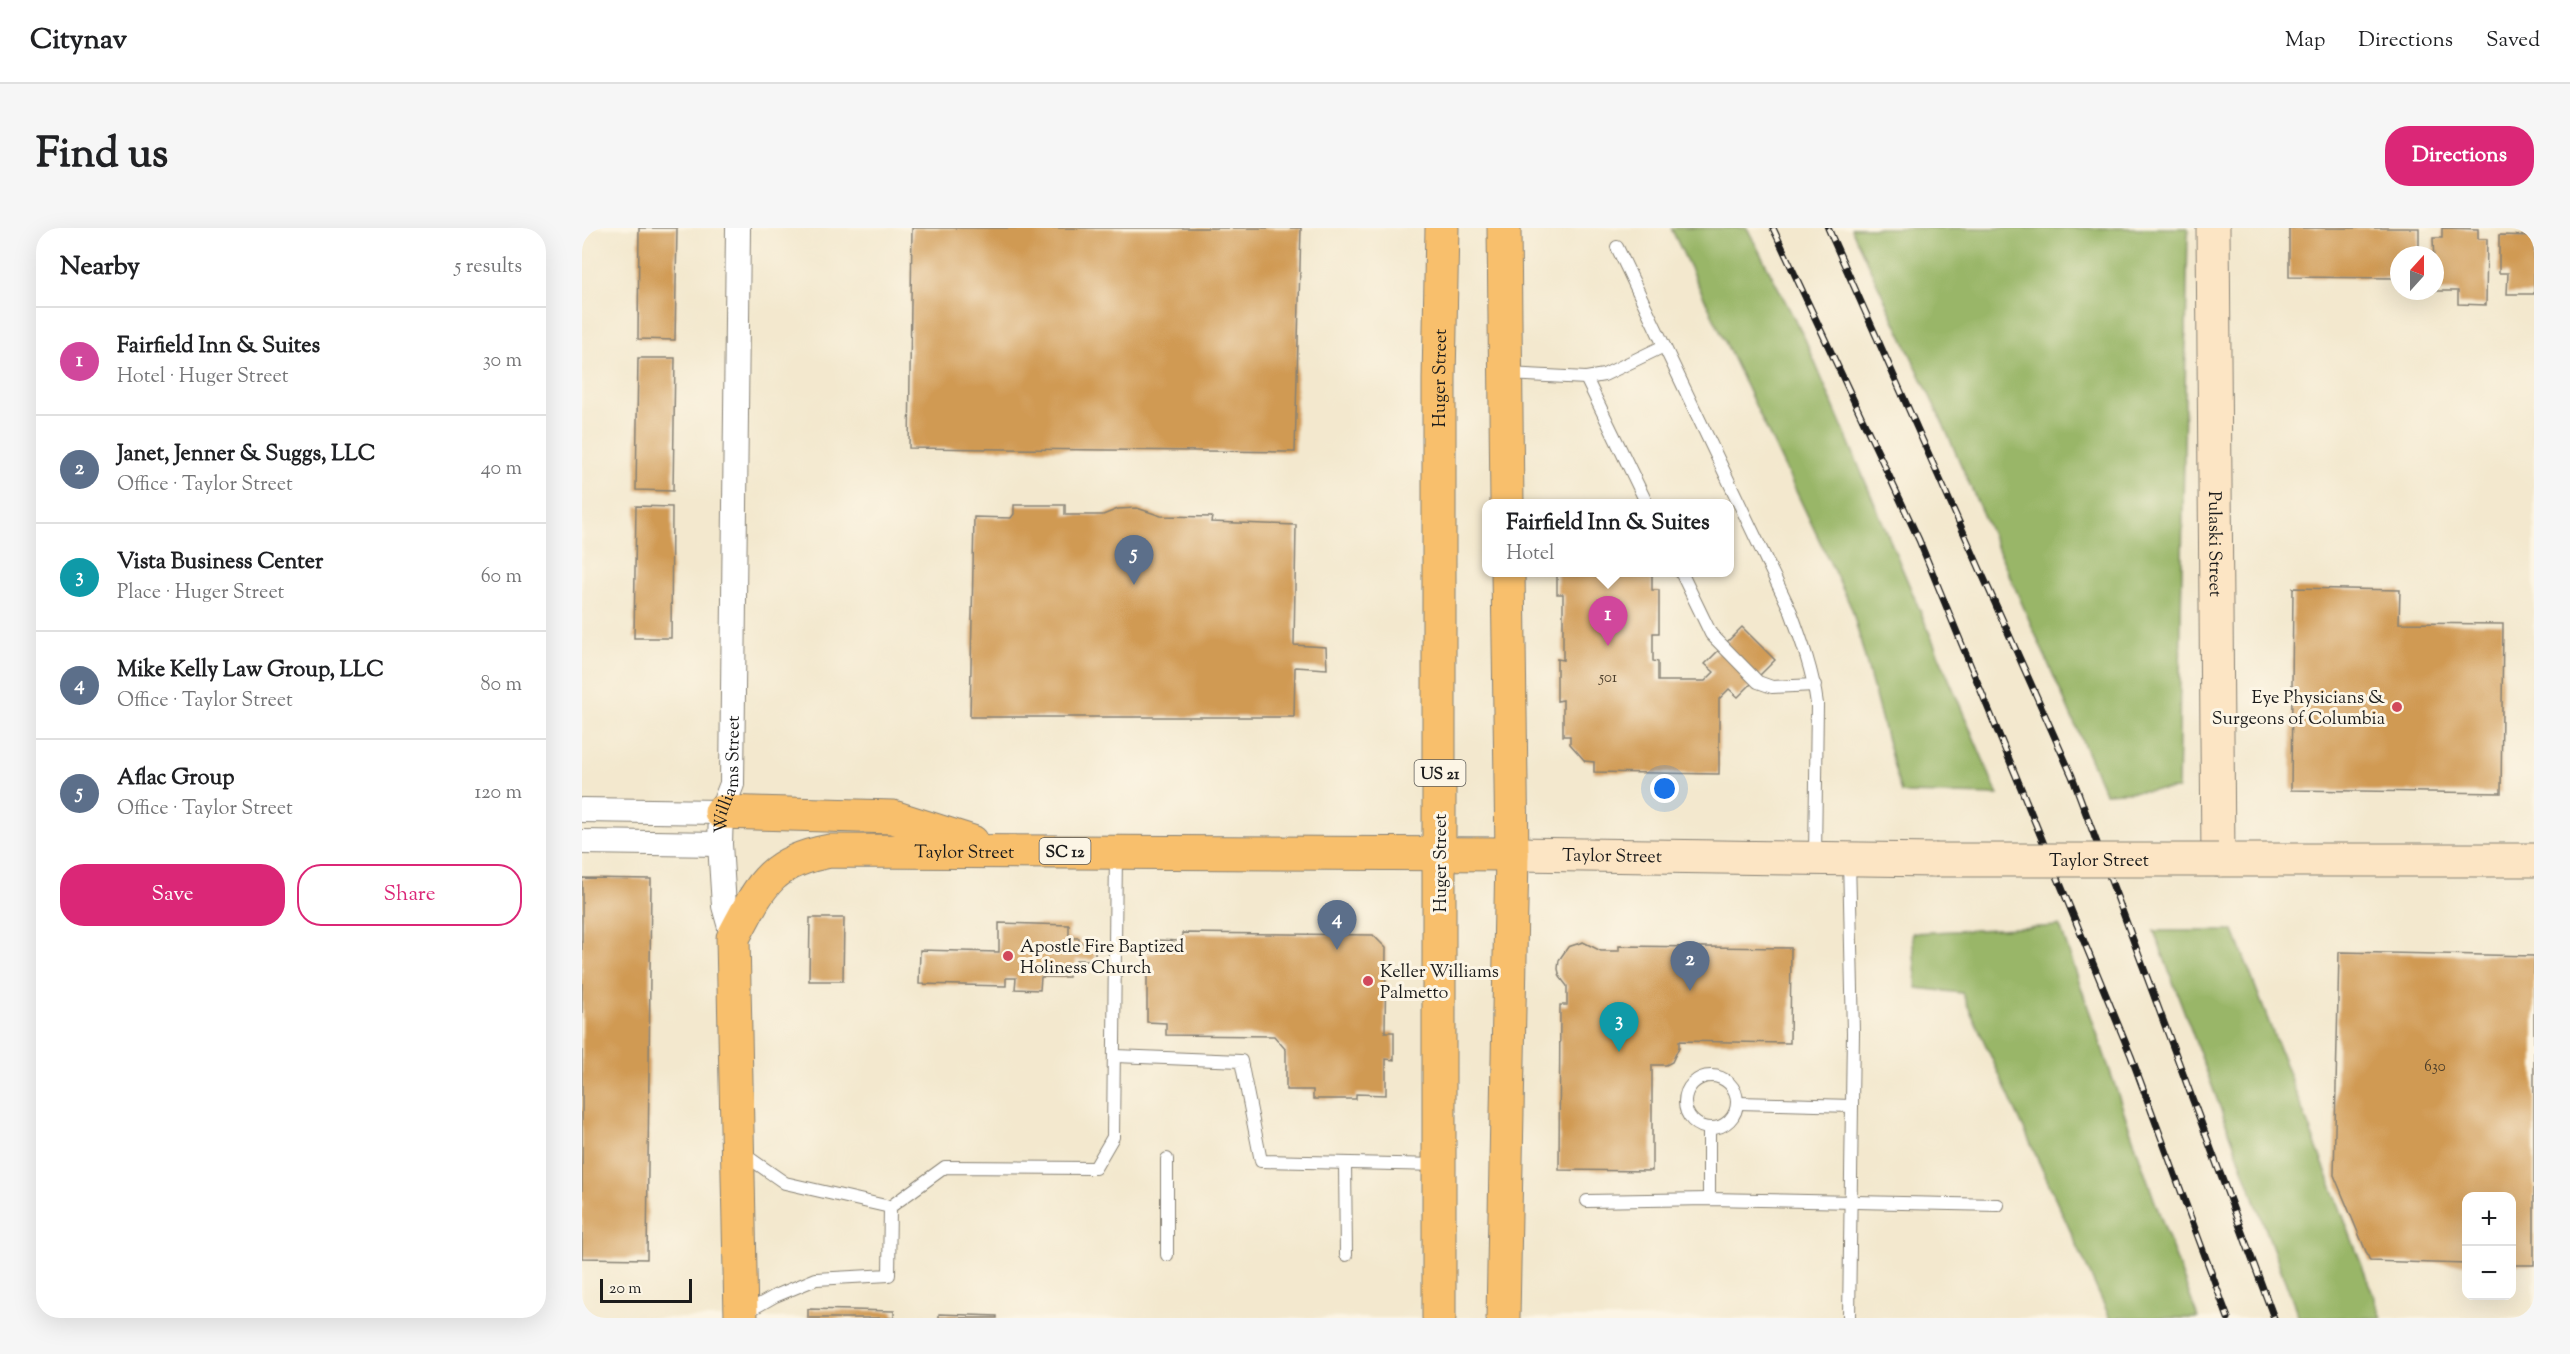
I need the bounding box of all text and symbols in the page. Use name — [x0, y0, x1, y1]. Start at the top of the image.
text: Citynav — [30, 21, 127, 61]
text: Map — [2285, 26, 2325, 56]
text: Directions — [2358, 26, 2453, 56]
text: Saved — [2486, 26, 2540, 56]
text: Find us — [36, 126, 168, 186]
button: Directions — [2385, 126, 2534, 186]
north arrow — [2390, 246, 2444, 300]
text: Nearby — [60, 249, 140, 286]
text: 5 results — [455, 253, 522, 282]
street label: Huger Street — [1428, 328, 1455, 427]
text: Fairfield Inn & Suites — [117, 331, 320, 363]
text: 1 — [76, 347, 83, 376]
text: 30 m — [483, 347, 522, 376]
text: Hotel · Huger Street — [117, 363, 289, 392]
text: Janet, Jenner & Suggs, LLC — [117, 439, 376, 471]
text: 2 — [75, 455, 84, 484]
text: 40 m — [481, 455, 522, 484]
text: Office · Taylor Street — [117, 471, 293, 500]
street label: Pulaski Street — [2200, 491, 2227, 597]
popup — [1482, 499, 1734, 577]
text: Fairfield Inn & Suites — [1506, 508, 1710, 540]
pin: 5 — [1114, 536, 1154, 585]
text: Hotel — [1506, 540, 1555, 569]
text: Vista Business Center — [117, 547, 323, 579]
text: 3 — [75, 563, 84, 592]
text: 60 m — [481, 563, 522, 592]
text: Place · Huger Street — [117, 579, 284, 608]
pin: 1 — [1588, 596, 1628, 646]
text: Mike Kelly Law Group, LLC — [117, 655, 384, 687]
house number: 501 — [1598, 668, 1617, 689]
text: 4 — [74, 671, 85, 700]
text: 80 m — [481, 671, 522, 700]
place label: Eye Physicians & Surgeons of Columbia — [2212, 686, 2385, 733]
text: Office · Taylor Street — [117, 687, 293, 716]
marker: Eye Physicians & Surgeons of Columbia — [2390, 700, 2404, 714]
street label: Williams Street — [709, 715, 748, 834]
road number: US 21 — [1414, 760, 1466, 786]
text: Aflac Group — [117, 763, 234, 795]
your location — [1650, 774, 1679, 803]
text: 5 — [76, 779, 83, 808]
text: 120 m — [474, 779, 522, 808]
text: Office · Taylor Street — [117, 795, 293, 824]
street label: Huger Street — [1429, 814, 1455, 912]
road number: SC 12 — [1040, 838, 1090, 864]
street label: Taylor Street — [914, 840, 1014, 867]
street label: Taylor Street — [1562, 844, 1662, 871]
street label: Taylor Street — [2049, 849, 2149, 875]
button: Save — [60, 864, 285, 926]
button: Share — [297, 864, 522, 926]
pin: 4 — [1318, 900, 1356, 950]
place label: Apostle Fire Baptized Holiness Church — [1020, 935, 1184, 982]
pin: 2 — [1670, 942, 1710, 991]
marker: Apostle Fire Baptized Holiness Church — [1001, 949, 1015, 963]
place label: Keller Williams Palmetto — [1380, 960, 1499, 1007]
marker: Keller Williams Palmetto — [1361, 974, 1375, 988]
pin: 3 — [1600, 1002, 1638, 1052]
house number: 630 — [2424, 1057, 2446, 1078]
map controls — [2462, 1192, 2516, 1300]
button: + — [2462, 1192, 2516, 1246]
button: − — [2462, 1246, 2516, 1300]
scale bar — [600, 1276, 692, 1304]
text: 20 m — [609, 1278, 642, 1301]

